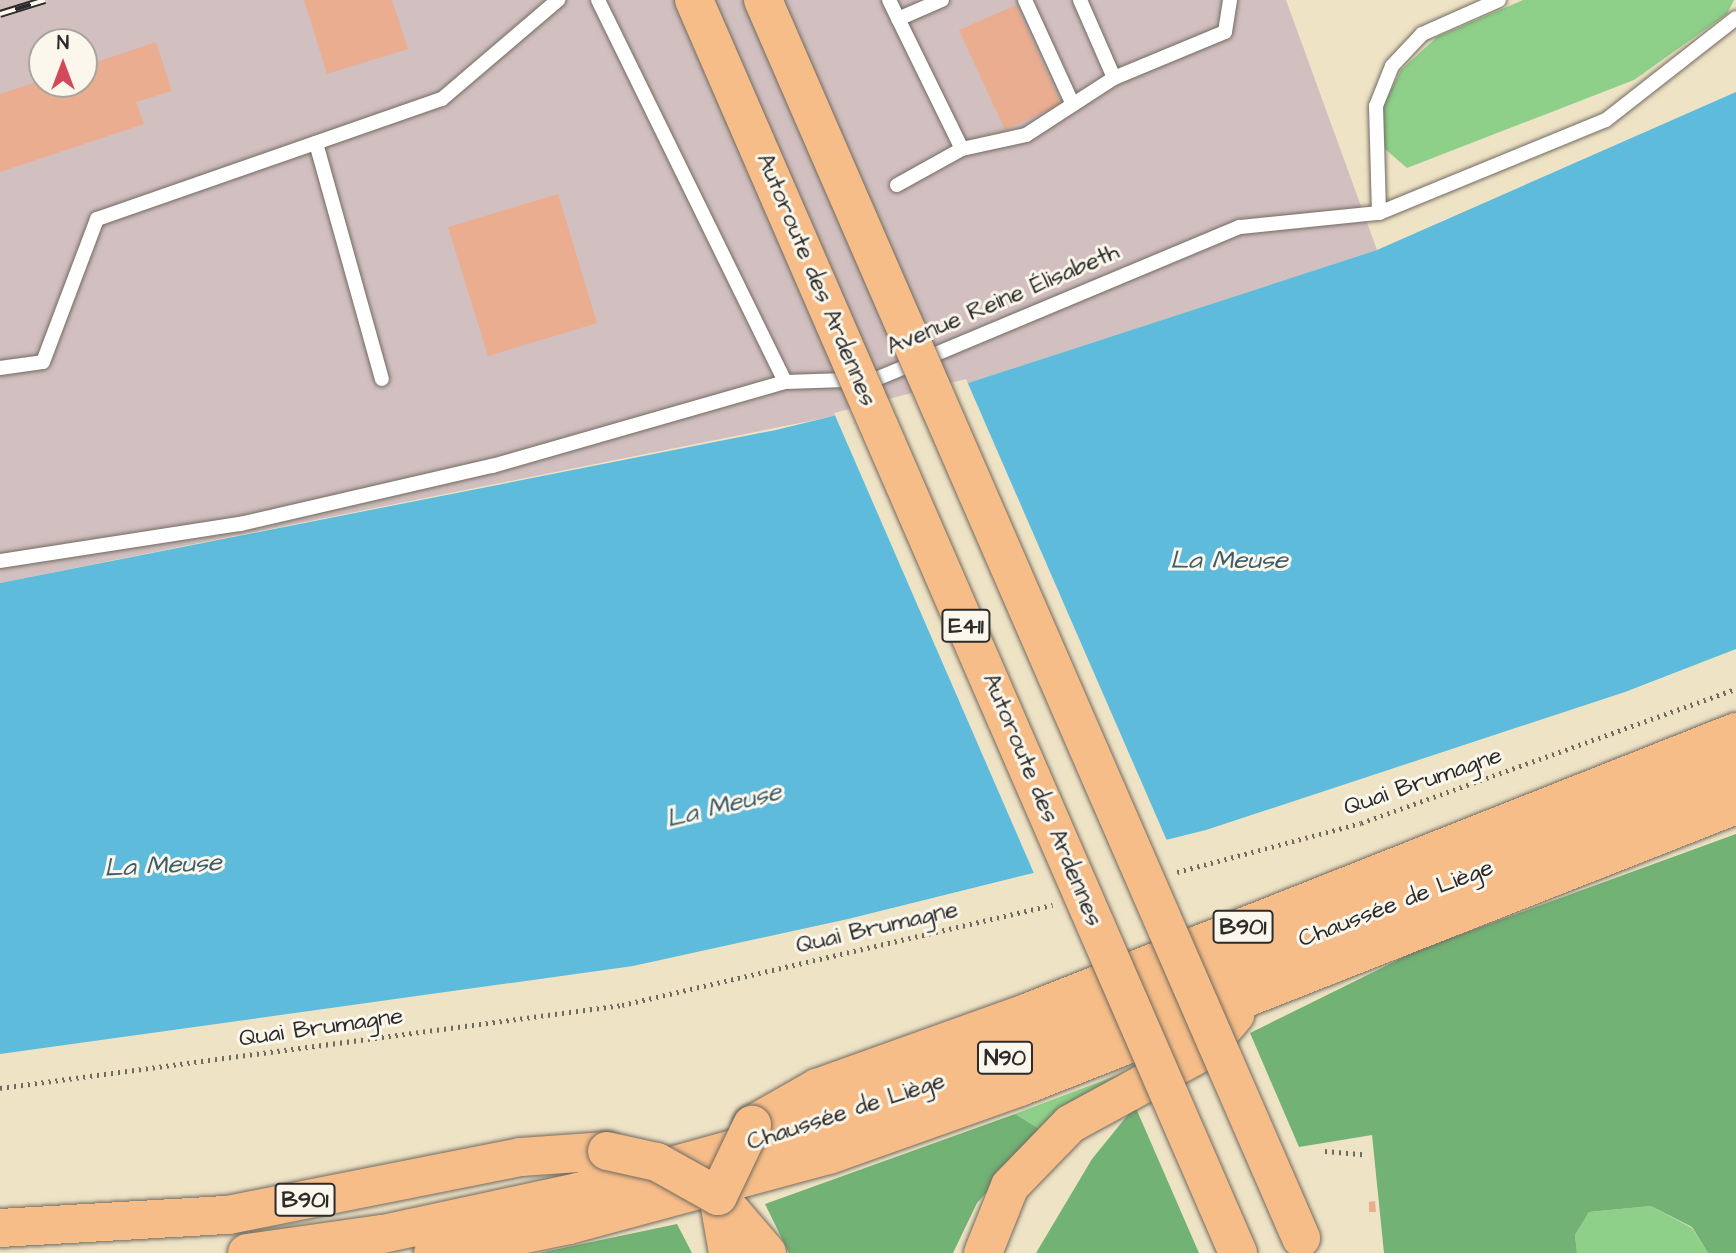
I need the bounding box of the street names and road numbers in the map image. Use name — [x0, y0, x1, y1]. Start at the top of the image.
street label: Autoroute des Ardennes — [750, 149, 882, 411]
street label: Avenue Reine Élisabeth — [882, 238, 1124, 362]
road number: E411 — [940, 606, 992, 646]
street label: Autoroute des Ardennes — [976, 669, 1108, 931]
street label: Quai Brumagne — [1340, 741, 1506, 823]
street label: Chaussée de Liège — [1294, 854, 1498, 954]
street label: Quai Brumagne — [793, 895, 961, 961]
road number: B901 — [1212, 908, 1274, 946]
street label: Quai Brumagne — [237, 1002, 405, 1054]
road number: N90 — [975, 1038, 1035, 1078]
street label: Chaussée de Liège — [743, 1066, 949, 1158]
road number: B901 — [274, 1180, 336, 1219]

